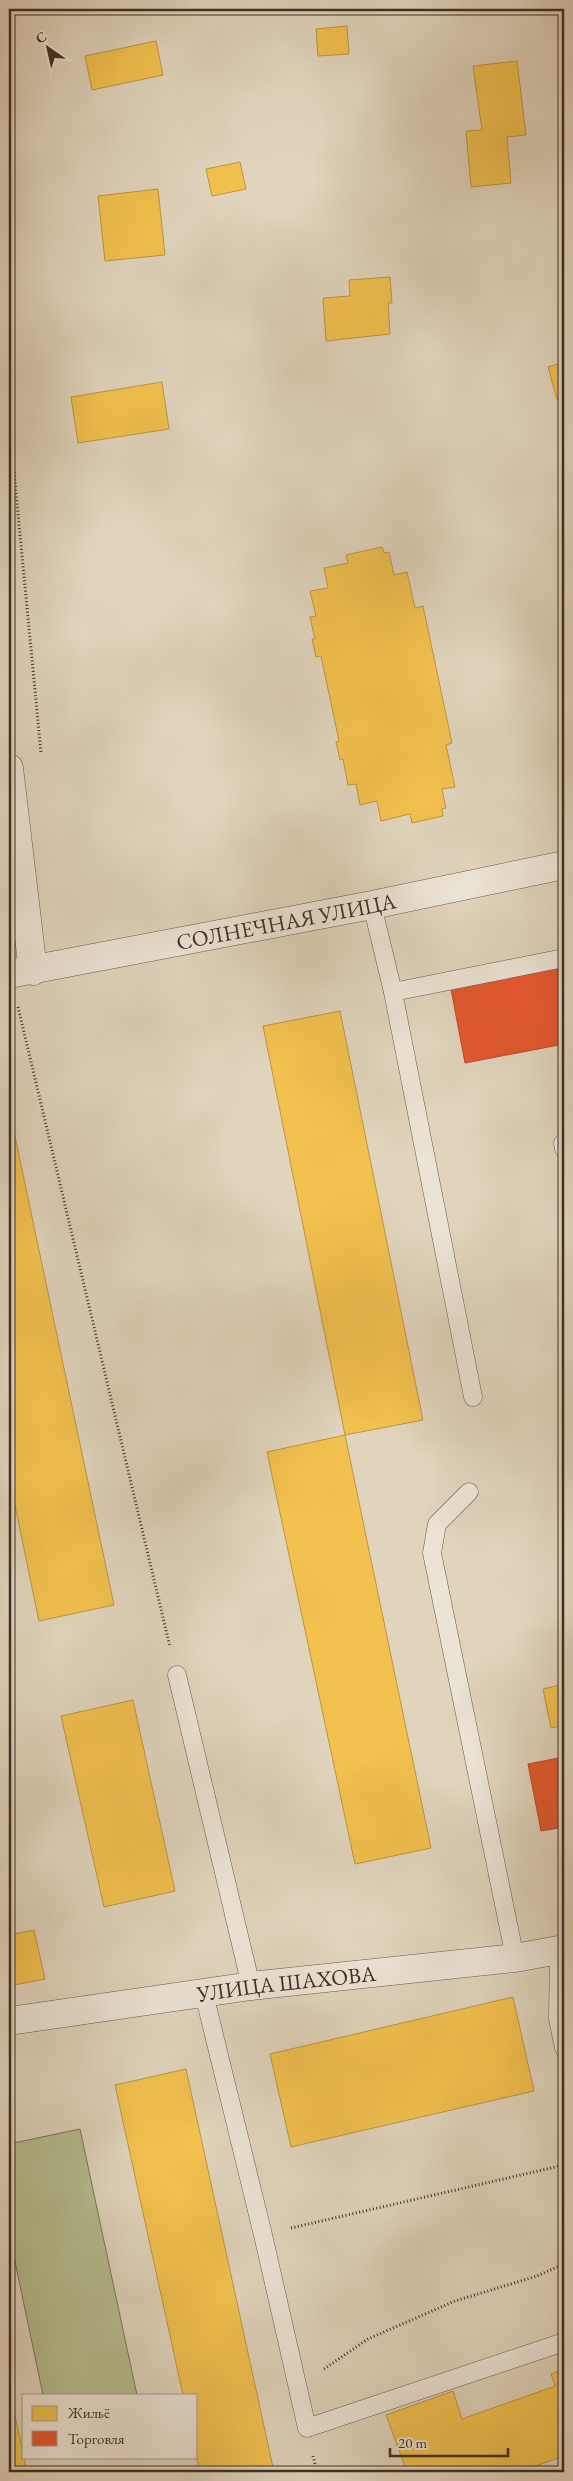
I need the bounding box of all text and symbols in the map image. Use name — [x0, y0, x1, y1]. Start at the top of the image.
north arrow — [22, 22, 72, 72]
text: С — [32, 27, 50, 47]
street label: СОЛНЕЧНАЯ УЛИЦА — [174, 886, 399, 957]
street label: УЛИЦА ШАХОВА — [194, 1959, 378, 2009]
legend — [22, 2394, 198, 2458]
text: Жильё — [67, 2403, 110, 2422]
scale bar — [390, 2426, 508, 2458]
text: Торговля — [68, 2429, 125, 2448]
text: 20 m — [398, 2433, 427, 2452]

